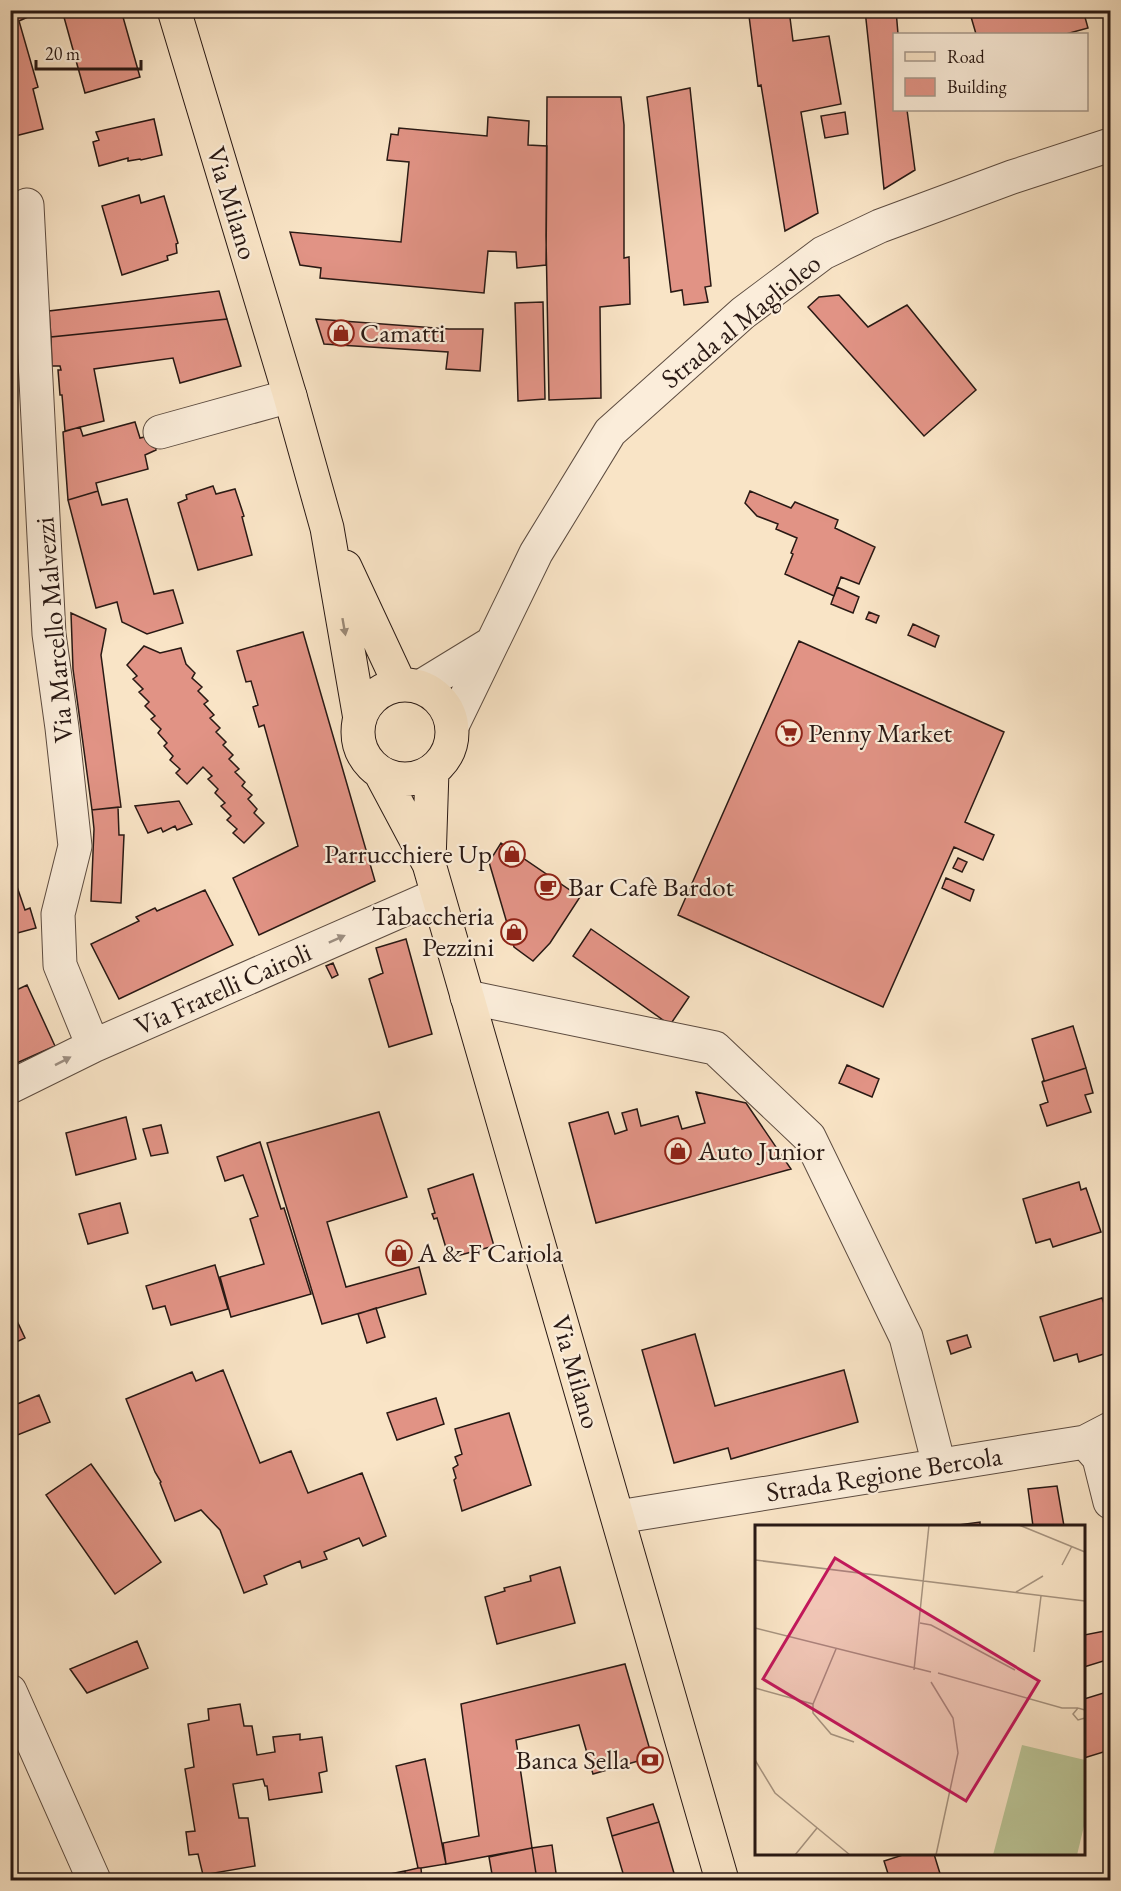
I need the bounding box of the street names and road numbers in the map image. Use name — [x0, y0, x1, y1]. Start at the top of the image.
street label: Via Milano — [199, 142, 266, 264]
street label: Strada al Maglioleo — [654, 245, 828, 396]
street label: Via Marcello Malvezzi — [26, 515, 81, 744]
street label: Via Fratelli Cairoli — [129, 934, 317, 1043]
street label: Via Milano — [544, 1311, 609, 1433]
street label: Strada Regione Bercola — [763, 1438, 1005, 1509]

